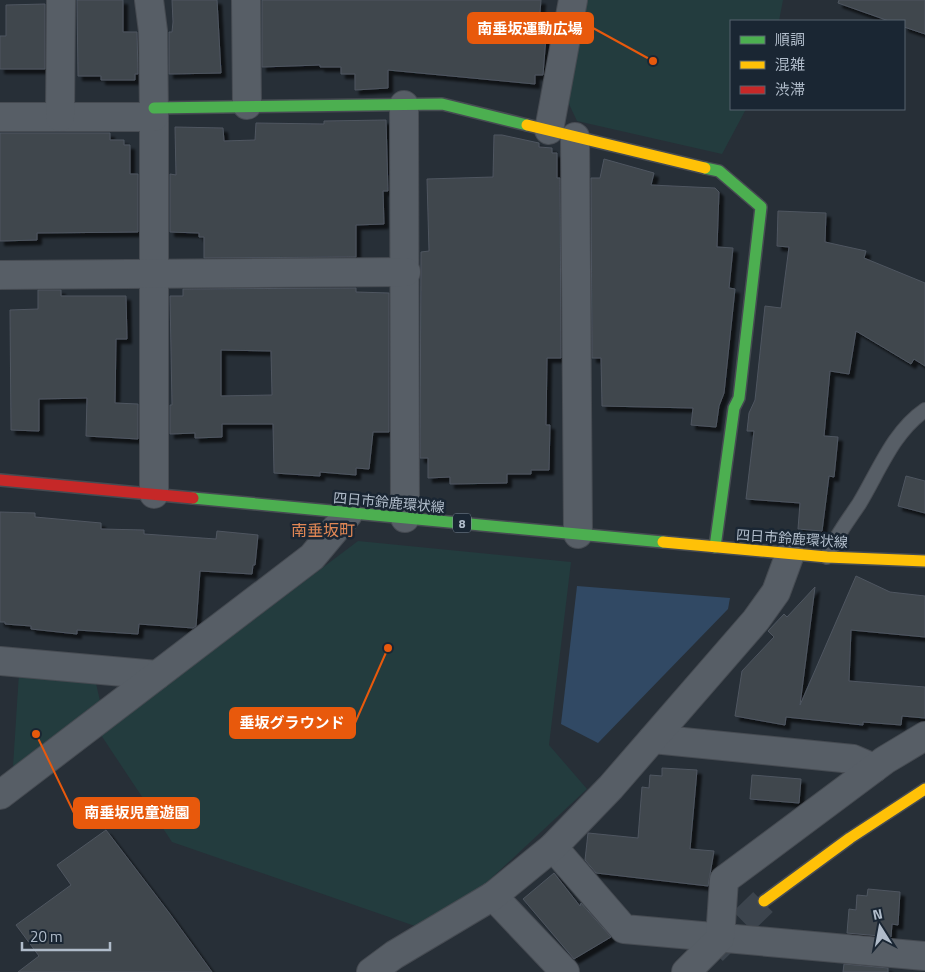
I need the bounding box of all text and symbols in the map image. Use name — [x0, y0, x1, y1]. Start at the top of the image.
callout: 南垂坂運動広場 — [468, 13, 593, 43]
text: 南垂坂運動広場 — [477, 17, 583, 40]
legend — [730, 20, 905, 110]
text: 順調 — [775, 28, 805, 51]
text: 混雑 — [775, 53, 805, 76]
text: 渋滞 — [775, 78, 805, 101]
street label: 四日市鈴鹿環状線 — [332, 487, 446, 517]
road number: 8 — [453, 514, 471, 532]
district label: 南垂坂町 — [291, 518, 355, 542]
street label: 四日市鈴鹿環状線 — [735, 524, 849, 552]
callout: 垂坂グラウンド — [230, 708, 355, 738]
text: 垂坂グラウンド — [239, 711, 345, 734]
callout: 南垂坂児童遊園 — [74, 798, 199, 828]
text: 南垂坂児童遊園 — [84, 801, 190, 824]
north arrow — [855, 902, 905, 952]
text: N — [871, 903, 884, 925]
scale bar — [22, 920, 110, 952]
text: 20 m — [30, 925, 63, 948]

